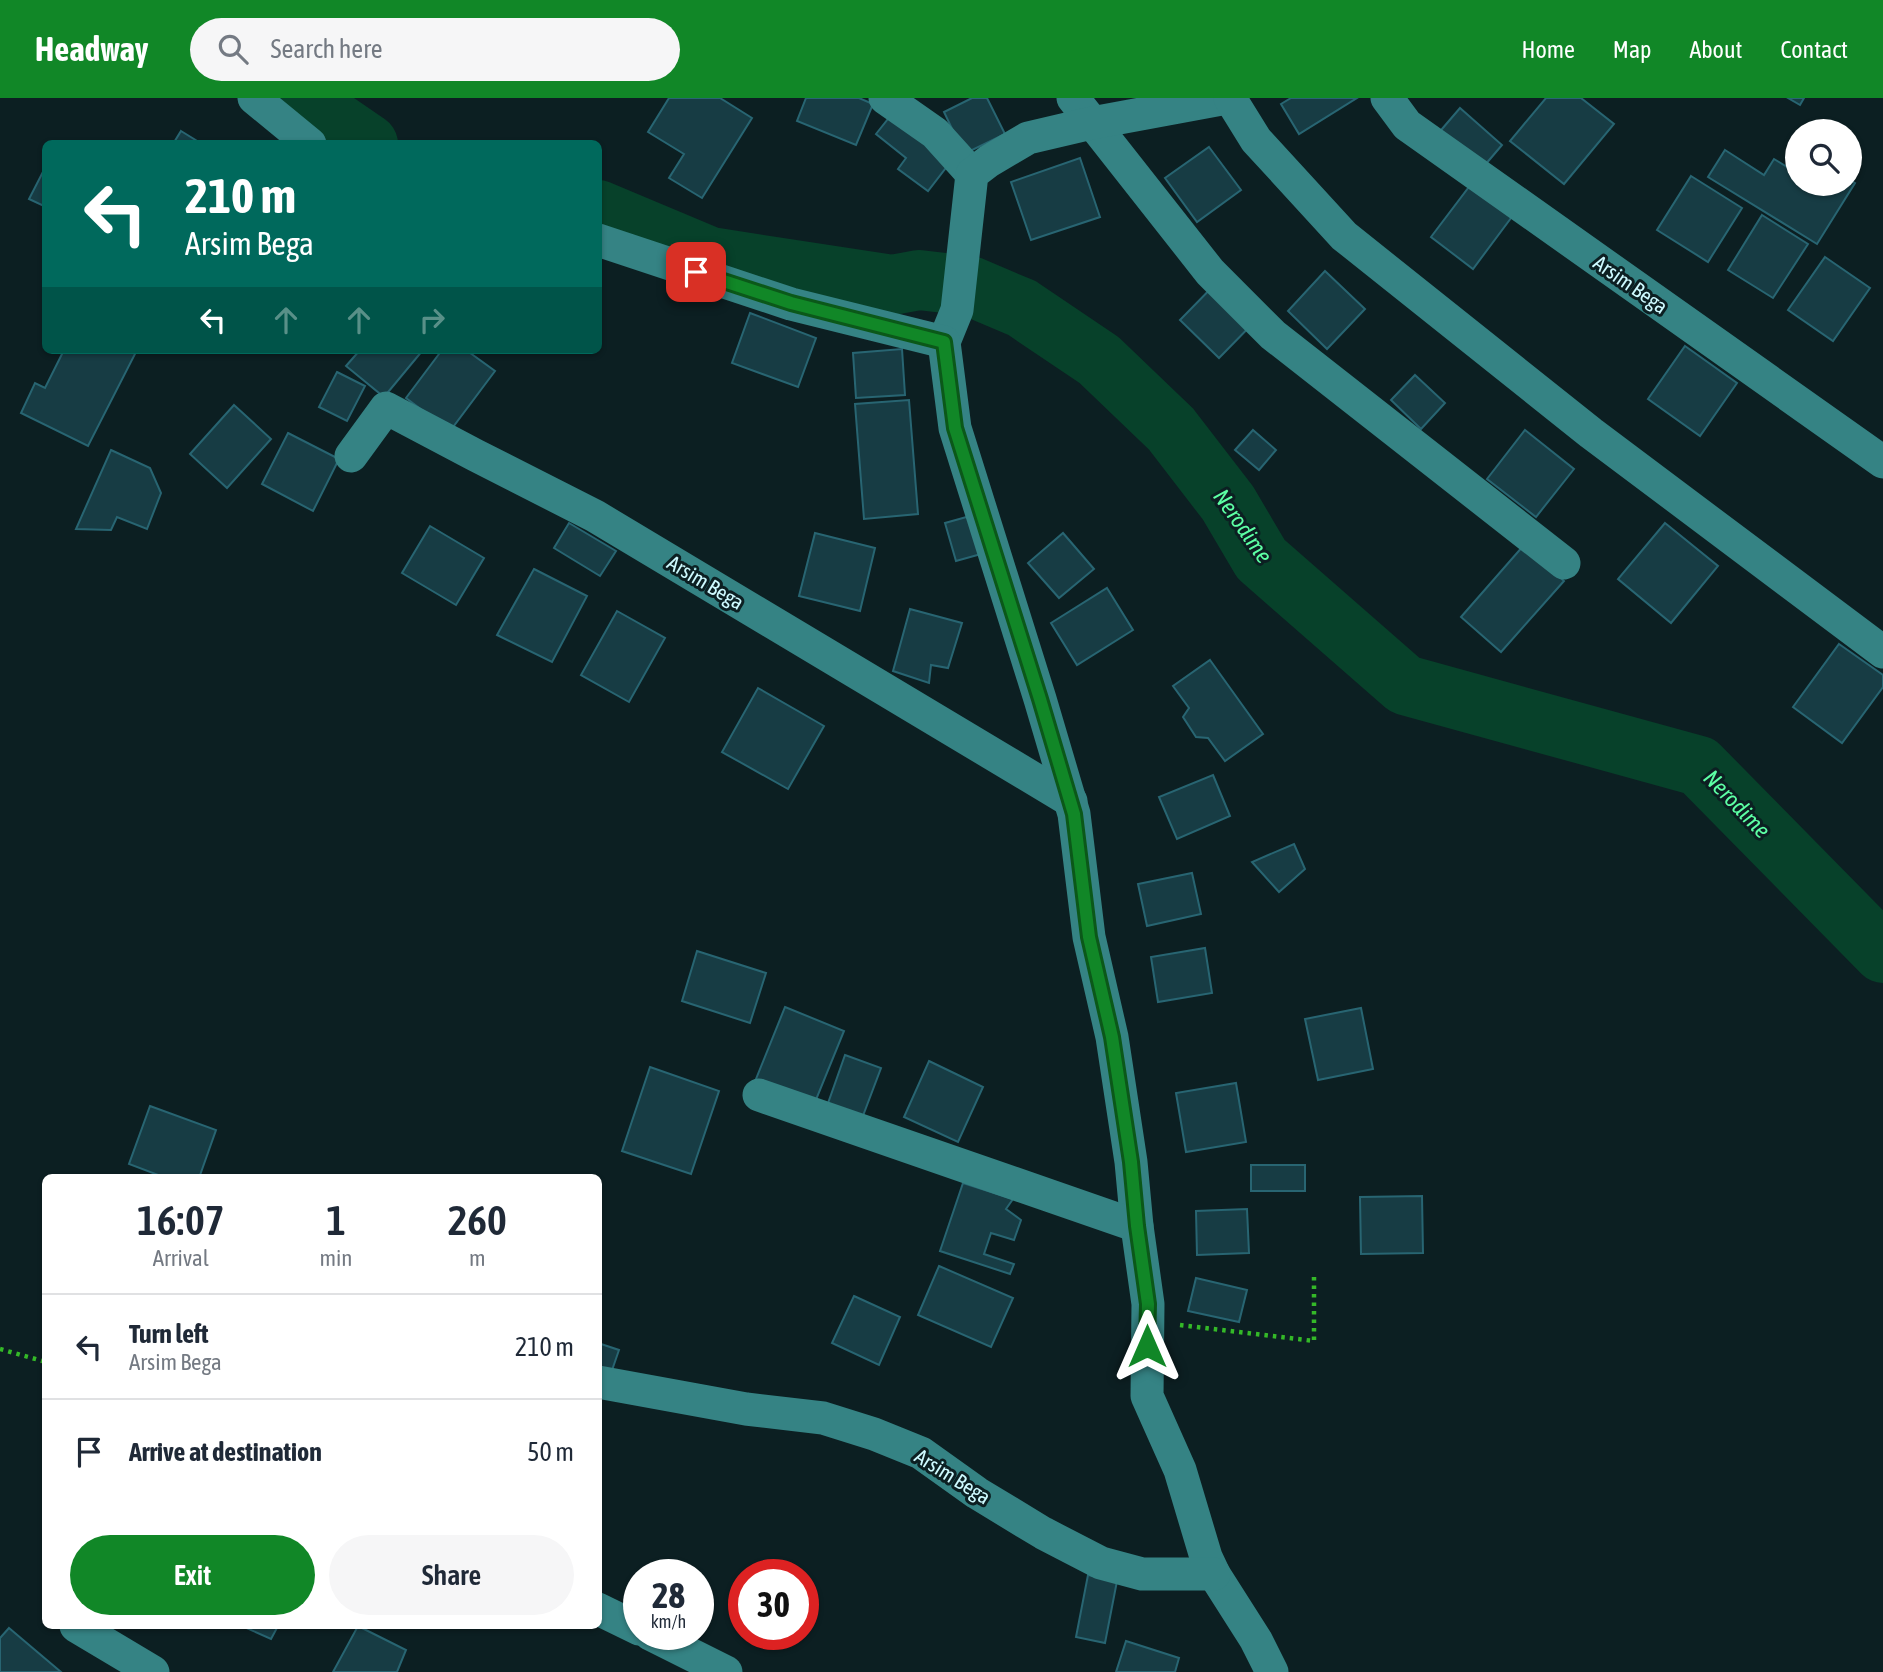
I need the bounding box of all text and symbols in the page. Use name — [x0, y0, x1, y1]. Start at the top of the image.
search box — [190, 18, 680, 81]
text: Headway — [35, 30, 148, 68]
icon: search — [214, 30, 252, 68]
text: Search here — [270, 34, 383, 64]
text: Home — [1521, 36, 1575, 63]
text: Map — [1613, 36, 1651, 63]
text: About — [1689, 36, 1742, 63]
text: Contact — [1780, 36, 1848, 63]
map controls — [1785, 119, 1862, 196]
button: search — [1785, 119, 1862, 196]
text: 210 m — [185, 167, 296, 223]
icon: left — [70, 168, 161, 259]
text: Arsim Bega — [185, 225, 314, 262]
pin — [666, 242, 726, 302]
street label: Arsim Bega — [1589, 250, 1673, 318]
icon: arrive — [677, 253, 715, 291]
icon: left — [194, 301, 232, 339]
icon: ahead — [267, 301, 305, 339]
icon: ahead — [340, 301, 378, 339]
icon: right — [413, 301, 451, 339]
water label: Nerodime — [1208, 484, 1278, 568]
street label: Arsim Bega — [664, 550, 748, 614]
water label: Nerodime — [1698, 765, 1776, 843]
text: 16:07 — [137, 1196, 224, 1244]
text: 1 — [326, 1196, 346, 1244]
text: 260 — [448, 1196, 507, 1244]
text: Arrival — [153, 1245, 209, 1271]
text: min — [320, 1245, 353, 1271]
text: m — [469, 1245, 486, 1271]
position arrow — [1110, 1309, 1184, 1383]
text: Turn left — [129, 1319, 209, 1349]
icon: left — [70, 1328, 108, 1366]
text: 210 m — [515, 1332, 574, 1362]
text: Arsim Bega — [129, 1349, 222, 1375]
icon: arrive — [70, 1433, 108, 1471]
text: Arrive at destination — [129, 1437, 322, 1467]
text: 50 m — [527, 1437, 574, 1467]
street label: Arsim Bega — [911, 1443, 995, 1509]
button: Exit — [70, 1535, 315, 1615]
button: Share — [329, 1535, 574, 1615]
speed limit sign: 30 — [728, 1559, 819, 1650]
text: 28 — [652, 1575, 685, 1615]
text: km/h — [651, 1611, 686, 1632]

